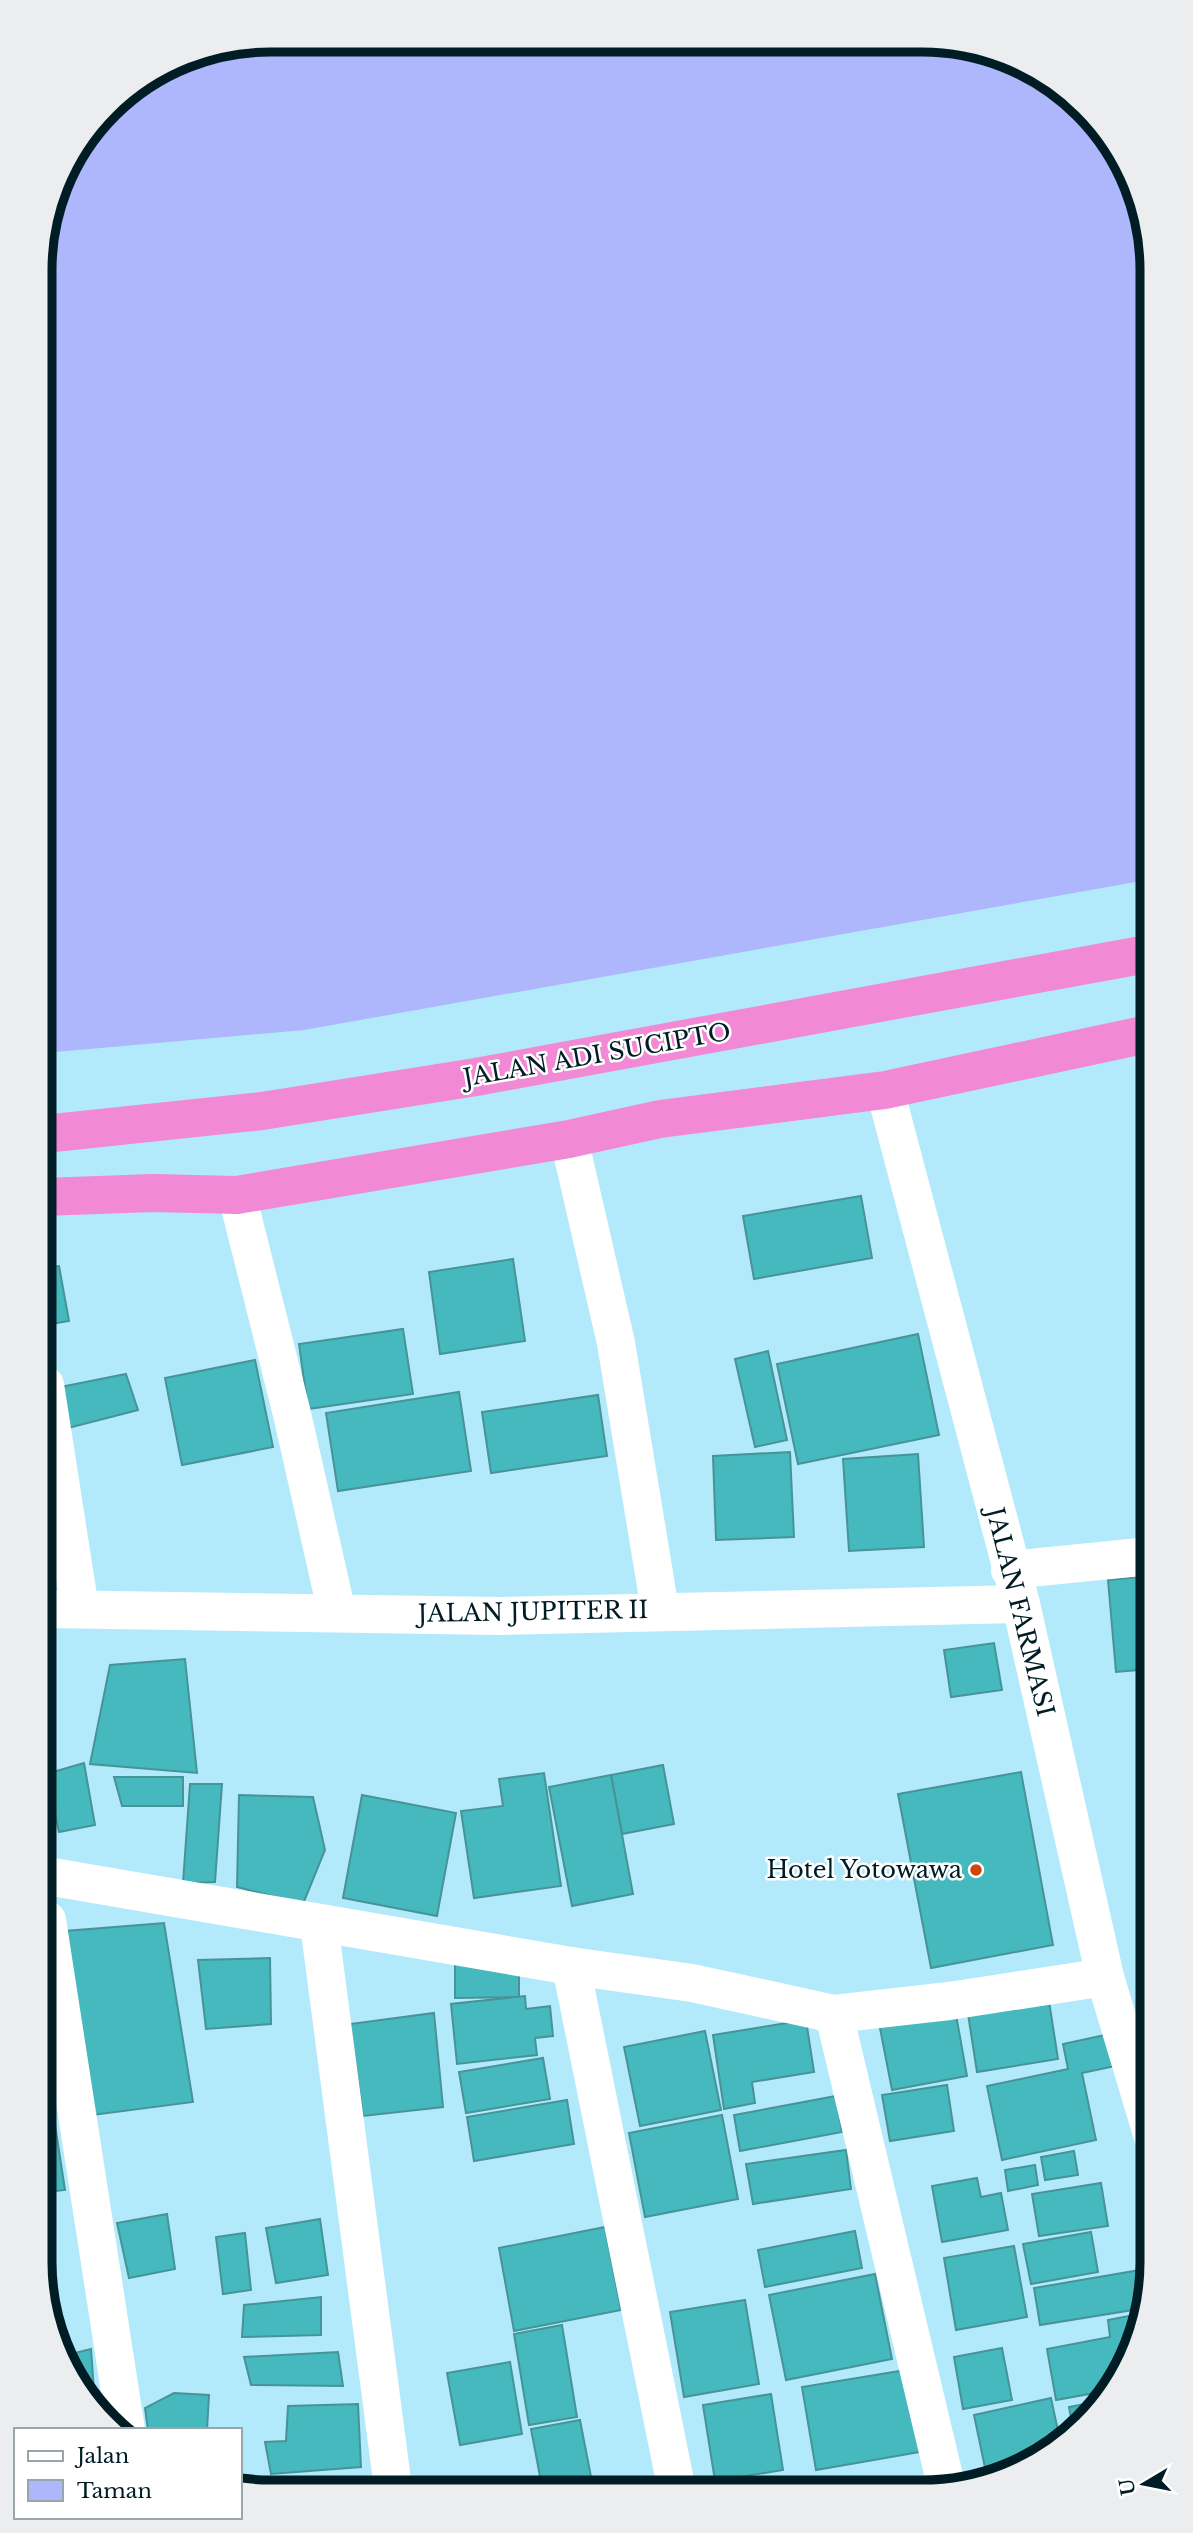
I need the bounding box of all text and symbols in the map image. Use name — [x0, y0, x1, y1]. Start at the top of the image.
street label: JALAN ADI SUCIPTO — [458, 1017, 733, 1093]
street label: JALAN FARMASI — [980, 1501, 1060, 1719]
street label: JALAN JUPITER II — [415, 1595, 648, 1628]
place label: Hotel Yotowawa — [766, 1855, 963, 1884]
marker: Hotel Yotowawa — [968, 1862, 984, 1878]
legend — [14, 2428, 242, 2519]
text: Jalan — [74, 2443, 129, 2469]
north arrow — [1109, 2449, 1179, 2519]
text: U — [1115, 2476, 1141, 2497]
text: Taman — [77, 2478, 152, 2504]

